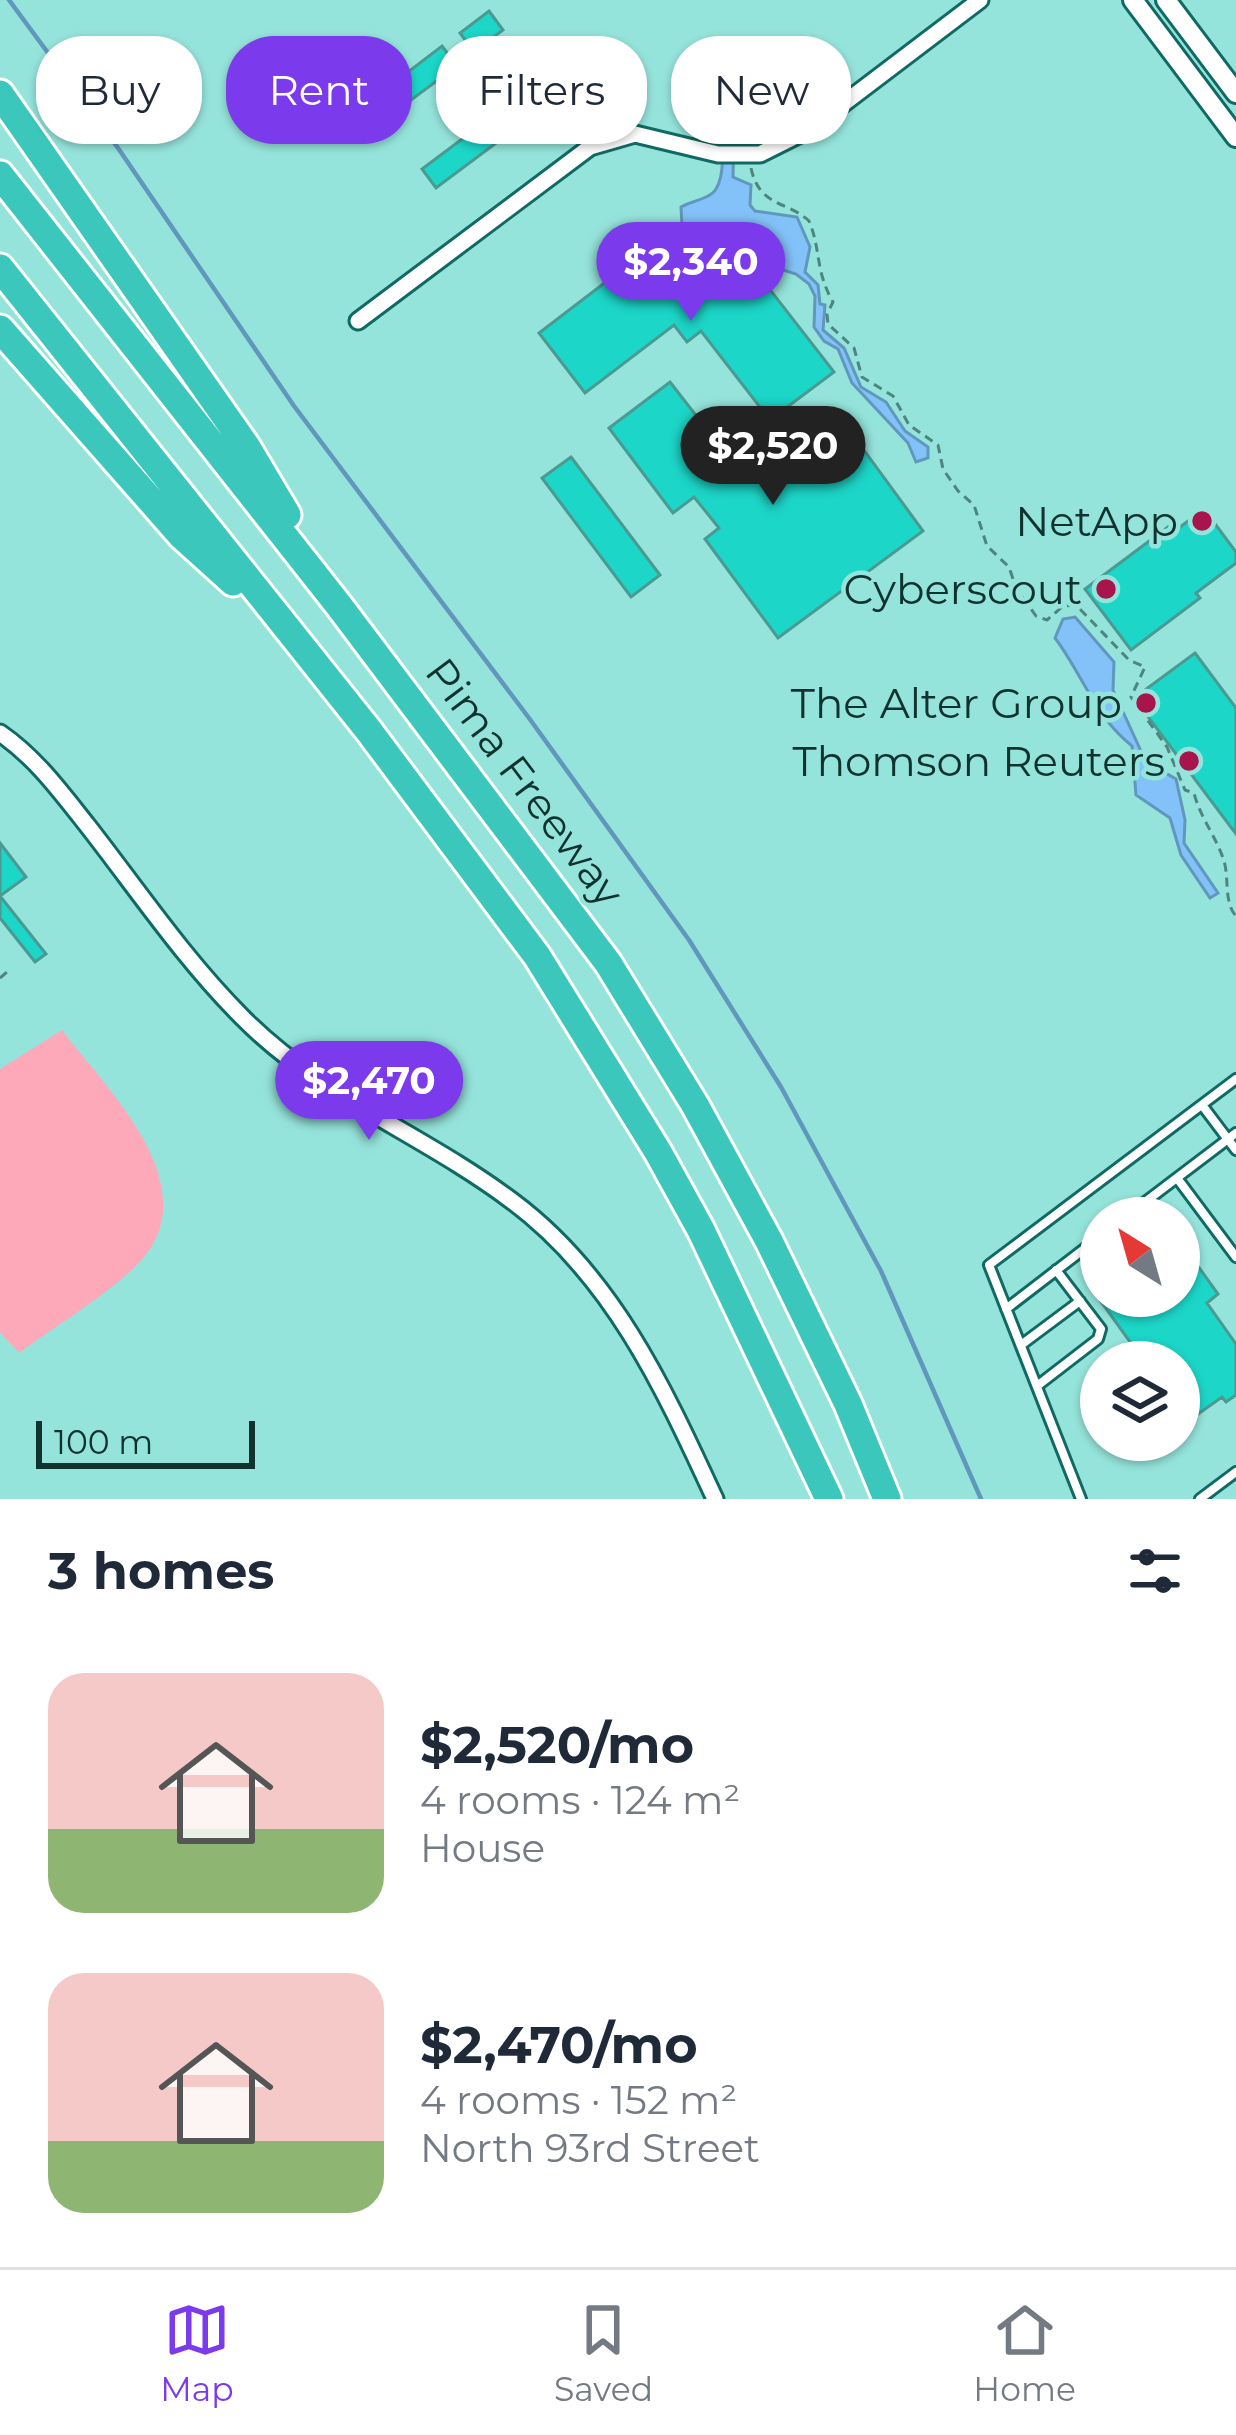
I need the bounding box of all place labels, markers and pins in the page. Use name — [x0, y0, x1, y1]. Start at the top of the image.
pin: $2,340 — [593, 222, 789, 324]
pin: $2,520 — [675, 406, 871, 508]
place label: NetApp — [1015, 495, 1178, 547]
marker: NetApp — [1189, 508, 1215, 534]
place label: Cyberscout — [843, 563, 1082, 615]
marker: Cyberscout — [1093, 576, 1119, 602]
place label: The Alter Group — [791, 677, 1122, 729]
marker: The Alter Group — [1133, 690, 1159, 716]
place label: Thomson Reuters — [793, 735, 1165, 787]
marker: Thomson Reuters — [1176, 748, 1202, 774]
pin: $2,470 — [271, 1041, 467, 1143]

